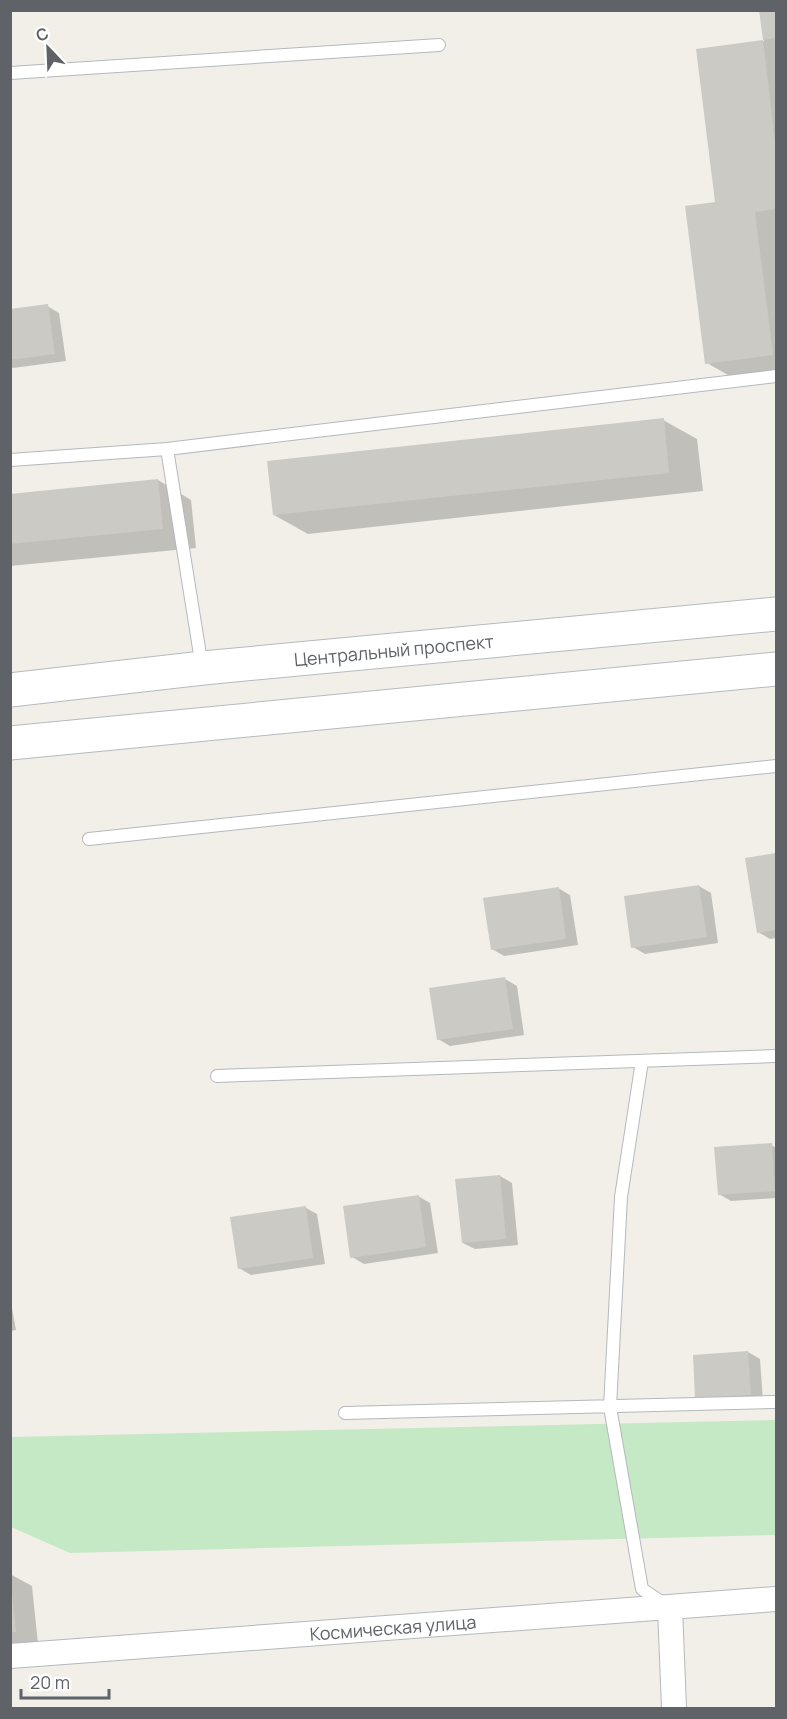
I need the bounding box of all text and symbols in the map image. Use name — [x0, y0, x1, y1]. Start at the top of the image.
north arrow — [18, 18, 78, 78]
text: С — [32, 22, 52, 47]
street label: Центральный проспект — [293, 629, 495, 671]
street label: Космическая улица — [309, 1609, 477, 1646]
scale bar — [21, 1662, 110, 1700]
text: 20 m — [30, 1670, 70, 1694]

